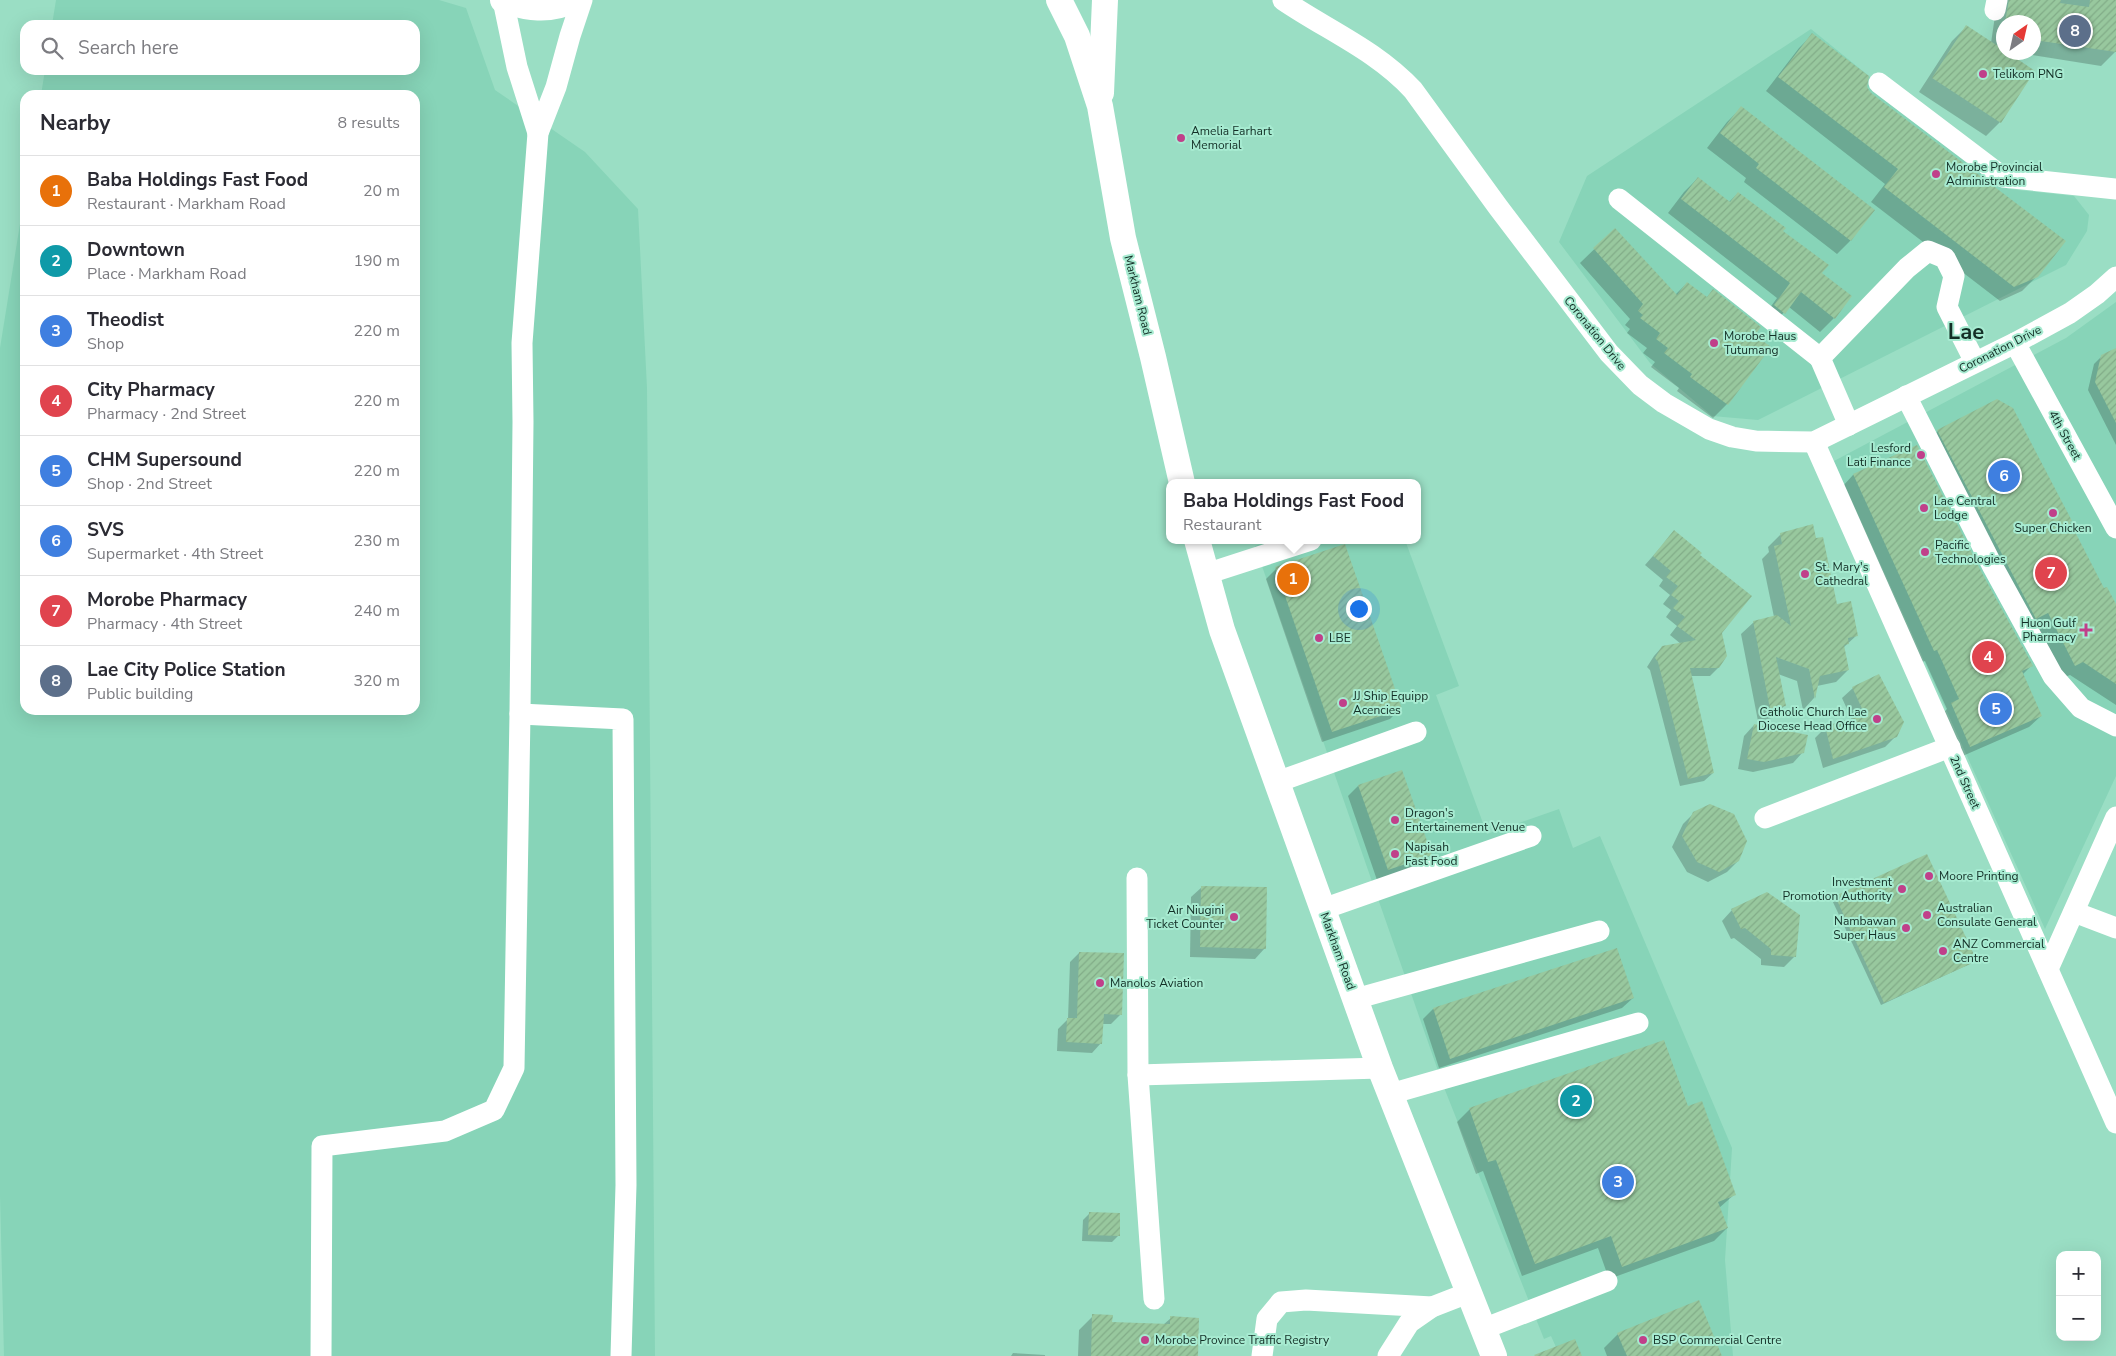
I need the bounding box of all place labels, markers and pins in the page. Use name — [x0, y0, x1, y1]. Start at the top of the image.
pin: 8 — [2059, 12, 2091, 50]
place label: Telikom PNG — [1993, 66, 2063, 82]
marker: Telikom PNG — [1977, 68, 1989, 80]
place label: Amelia Earhart Memorial — [1191, 123, 1273, 153]
marker: Amelia Earhart Memorial — [1175, 132, 1187, 144]
place label: Morobe Provincial Administration — [1946, 159, 2043, 189]
marker: Morobe Provincial Administration — [1930, 168, 1942, 180]
place label: Morobe Haus Tutumang — [1724, 328, 1797, 358]
marker: Morobe Haus Tutumang — [1708, 337, 1720, 349]
place label: Lesford Lati Finance — [1847, 440, 1911, 470]
marker: Lesford Lati Finance — [1915, 449, 1927, 461]
pin: 6 — [1988, 457, 2020, 495]
place label: Lae Central Lodge — [1934, 493, 1996, 523]
marker: Lae Central Lodge — [1918, 502, 1930, 514]
marker: Super Chicken — [2047, 507, 2059, 519]
place label: Super Chicken — [2014, 520, 2092, 536]
place label: Pacific Technologies — [1935, 537, 2006, 567]
marker: Pacific Technologies — [1919, 546, 1931, 558]
pin: 7 — [2035, 554, 2067, 592]
place label: St. Mary's Cathedral — [1815, 559, 1869, 589]
pin: 1 — [1277, 560, 1309, 598]
marker: St. Mary's Cathedral — [1799, 568, 1811, 580]
place label: Huon Gulf Pharmacy — [2021, 615, 2077, 645]
marker: Huon Gulf Pharmacy — [2080, 624, 2092, 636]
place label: LBE — [1329, 630, 1351, 646]
marker: LBE — [1313, 632, 1325, 644]
pin: 4 — [1972, 638, 2004, 676]
place label: JJ Ship Equipp Acencies — [1352, 688, 1428, 718]
pin: 5 — [1980, 690, 2012, 728]
marker: JJ Ship Equipp Acencies — [1337, 697, 1349, 709]
place label: Catholic Church Lae Diocese Head Office — [1758, 704, 1867, 734]
marker: Catholic Church Lae Diocese Head Office — [1871, 713, 1883, 725]
place label: Dragon's Entertainement Venue — [1405, 805, 1525, 835]
marker: Dragon's Entertainement Venue — [1389, 814, 1401, 826]
place label: Napisah Fast Food — [1405, 839, 1457, 869]
marker: Napisah Fast Food — [1389, 848, 1401, 860]
place label: Moore Printing — [1939, 868, 2019, 884]
marker: Moore Printing — [1923, 870, 1935, 882]
place label: Investment Promotion Authority — [1782, 874, 1893, 904]
marker: Investment Promotion Authority — [1896, 883, 1908, 895]
place label: Australian Consulate General — [1937, 900, 2037, 930]
place label: Air Niugini Ticket Counter — [1146, 902, 1225, 932]
marker: Australian Consulate General — [1921, 909, 1933, 921]
marker: Air Niugini Ticket Counter — [1228, 911, 1240, 923]
place label: Nambawan Super Haus — [1833, 913, 1896, 943]
marker: Nambawan Super Haus — [1900, 922, 1912, 934]
place label: ANZ Commercial Centre — [1953, 936, 2045, 966]
marker: ANZ Commercial Centre — [1937, 945, 1949, 957]
place label: Manolos Aviation — [1110, 975, 1203, 991]
marker: Manolos Aviation — [1094, 977, 1106, 989]
pin: 2 — [1560, 1082, 1592, 1120]
pin: 3 — [1602, 1163, 1634, 1201]
place label: Morobe Province Traffic Registry — [1155, 1332, 1330, 1348]
place label: BSP Commercial Centre — [1653, 1332, 1782, 1348]
marker: Morobe Province Traffic Registry — [1139, 1334, 1151, 1346]
marker: BSP Commercial Centre — [1637, 1334, 1649, 1346]

